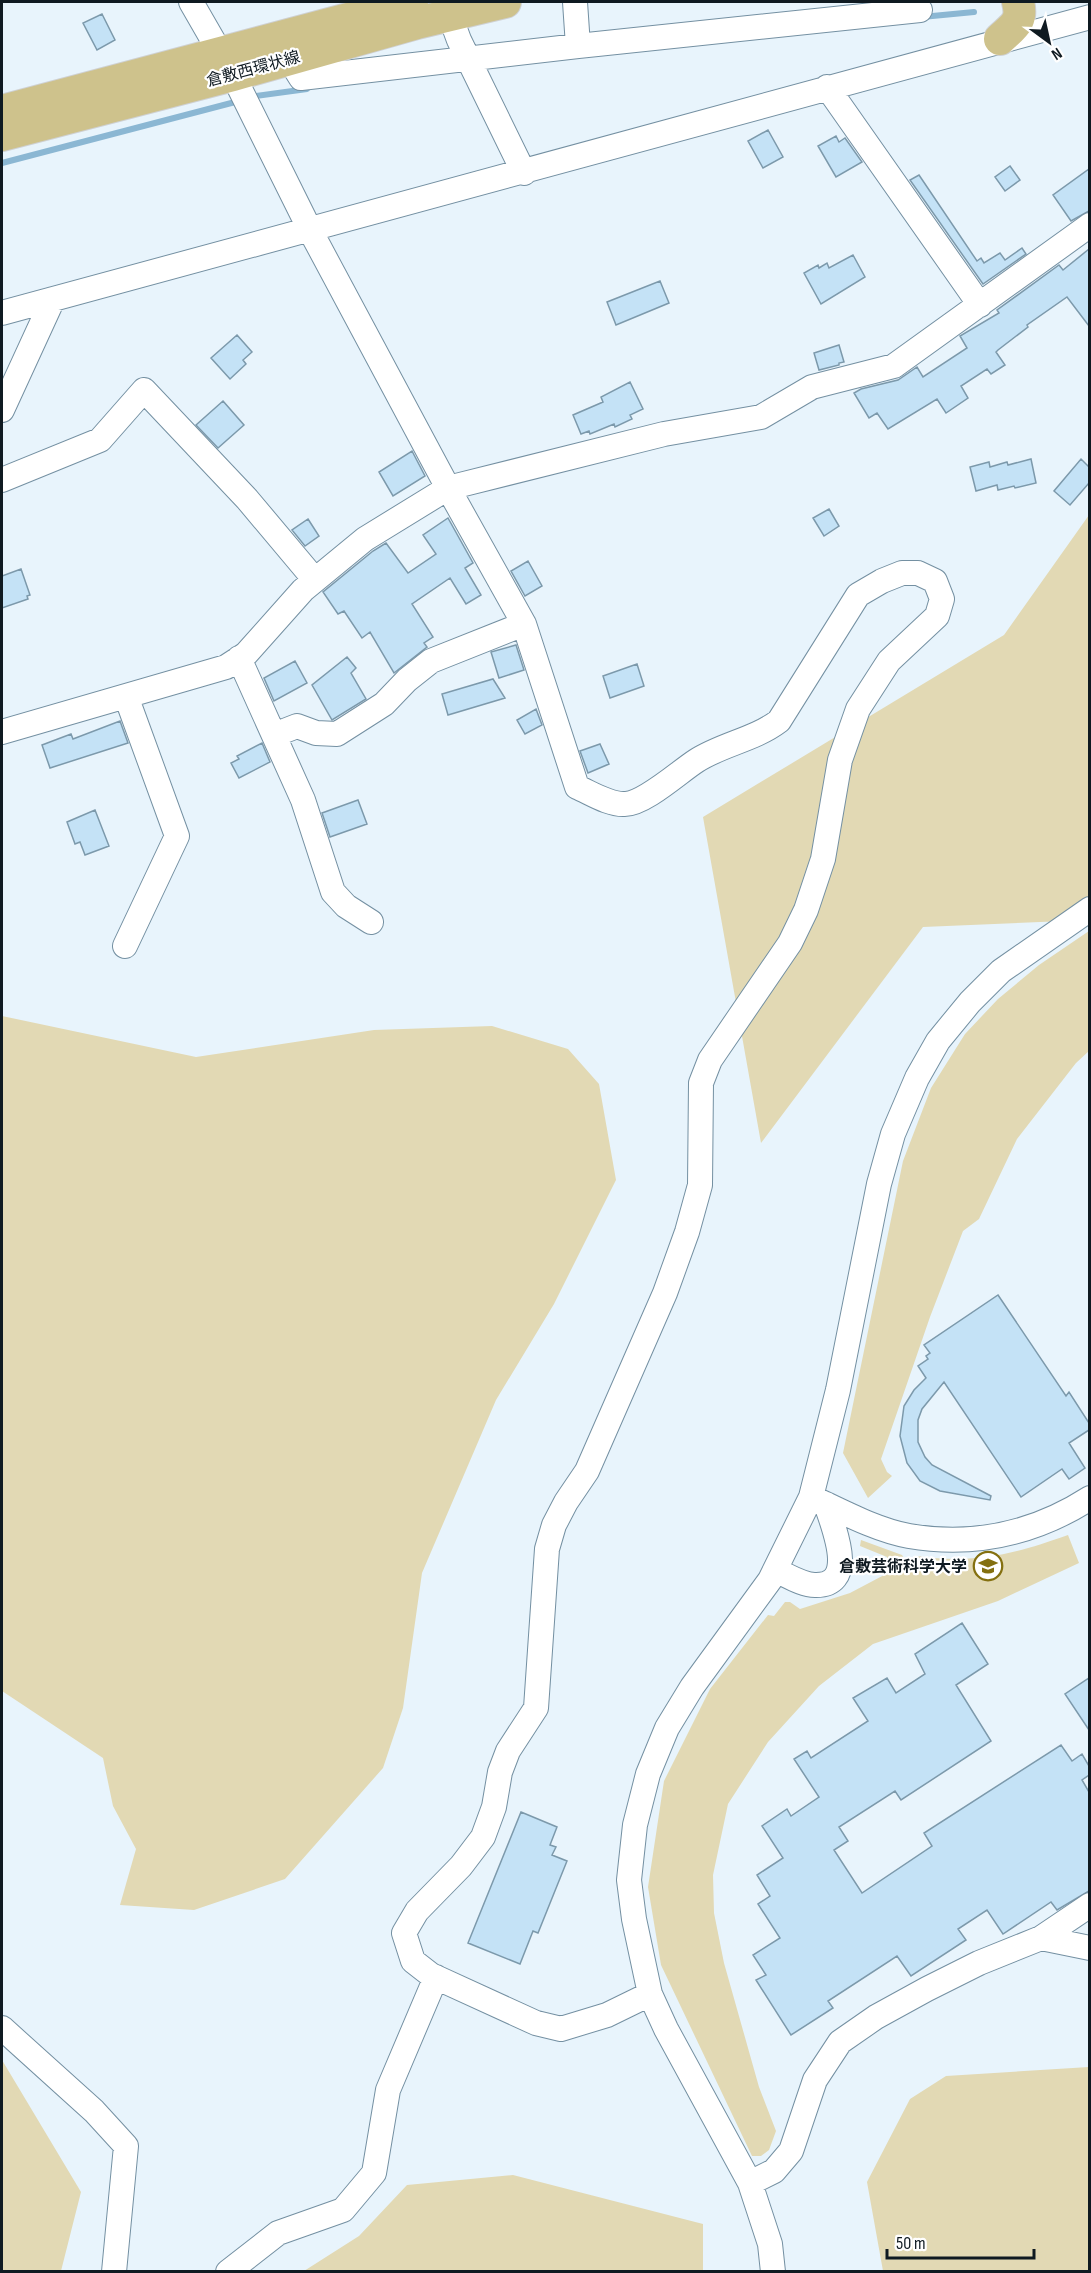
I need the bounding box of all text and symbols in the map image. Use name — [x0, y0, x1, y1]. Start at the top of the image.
north arrow — [1019, 12, 1079, 72]
text: N — [1048, 43, 1065, 64]
street label: 倉敷西環状線 — [205, 48, 302, 91]
school or university icon: 倉敷芸術科学大学 — [972, 1550, 1004, 1582]
place label: 倉敷芸術科学大学 — [839, 1557, 967, 1577]
scale bar — [887, 2222, 1034, 2260]
text: 50 m — [896, 2233, 926, 2254]

